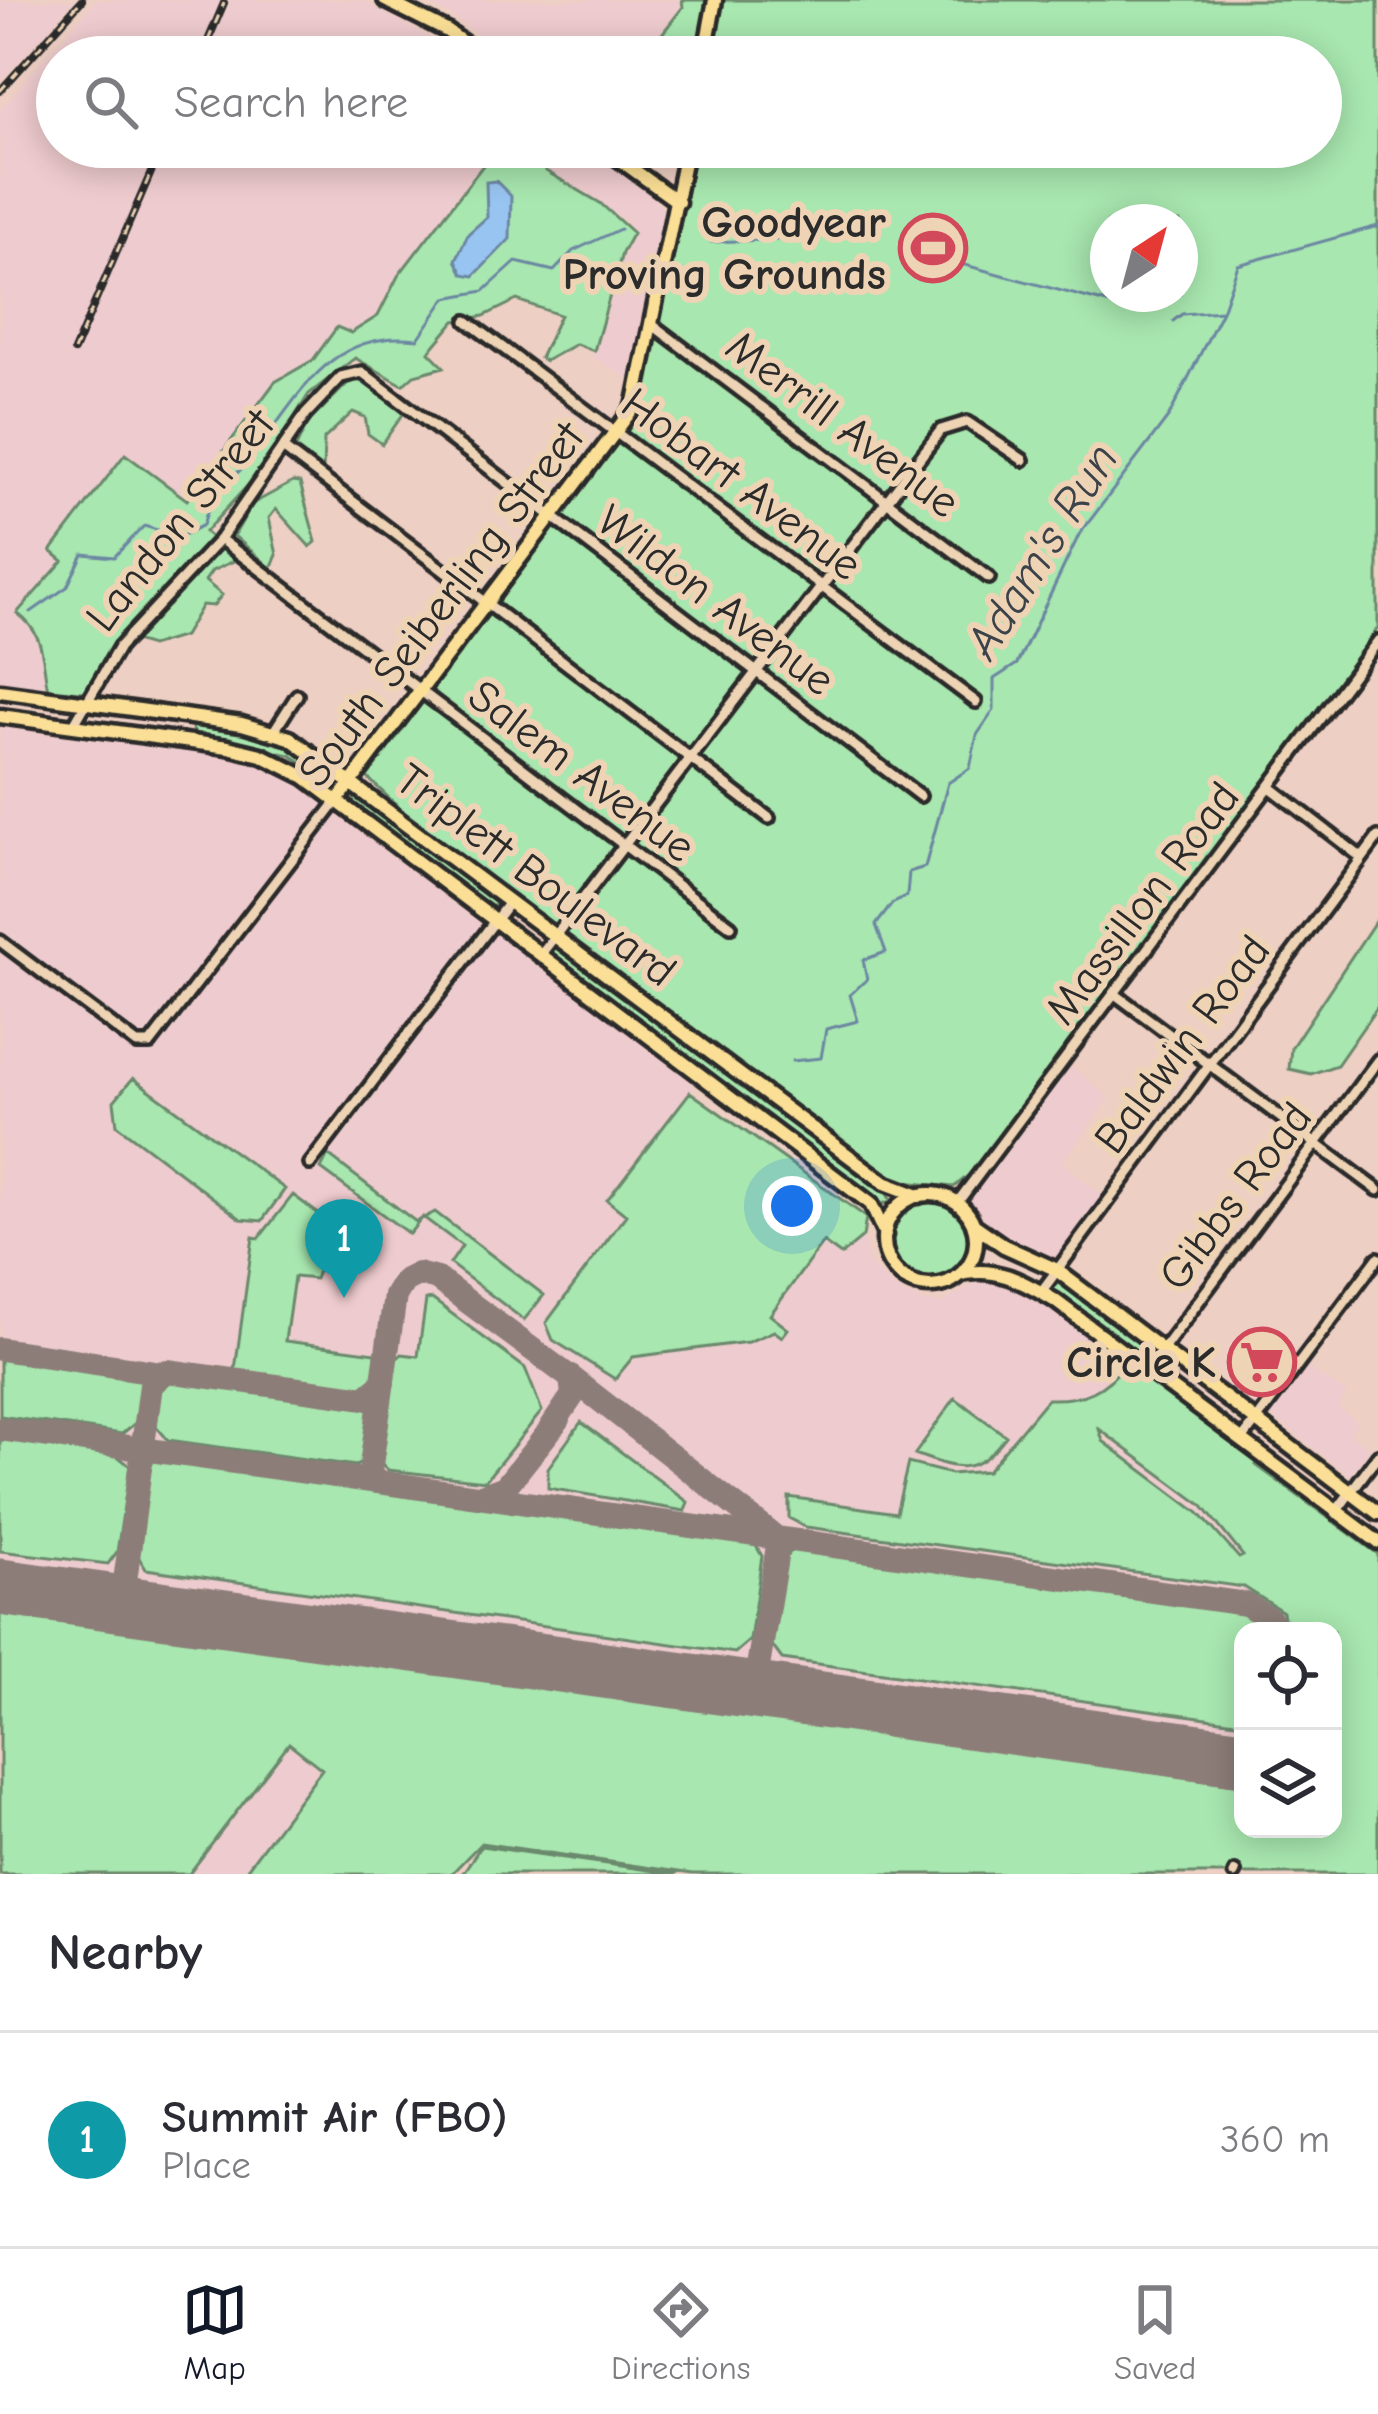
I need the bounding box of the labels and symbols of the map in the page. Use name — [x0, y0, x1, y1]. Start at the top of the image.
place label: Goodyear Proving Grounds — [562, 196, 886, 300]
north arrow — [1090, 204, 1198, 312]
sports icon: Goodyear Proving Grounds — [898, 213, 968, 283]
street label: Merrill Avenue — [716, 320, 970, 528]
street label: Hobart Avenue — [612, 377, 872, 591]
street label: Landon Street — [75, 398, 286, 641]
street label: South Seiberling Street — [287, 411, 596, 796]
water label: Adam's Run — [954, 434, 1130, 669]
street label: Wildon Avenue — [587, 494, 845, 706]
street label: Salem Avenue — [459, 669, 705, 873]
street label: Triplett Boulevard — [386, 753, 686, 997]
street label: Massillon Road — [1034, 772, 1250, 1034]
street label: Baldwin Road — [1083, 925, 1281, 1163]
street label: Gibbs Road — [1148, 1092, 1322, 1300]
your location — [762, 1176, 822, 1236]
pin: 1 — [305, 1199, 383, 1298]
supermarket icon: Circle K — [1227, 1327, 1297, 1397]
place label: Circle K — [1066, 1336, 1216, 1388]

